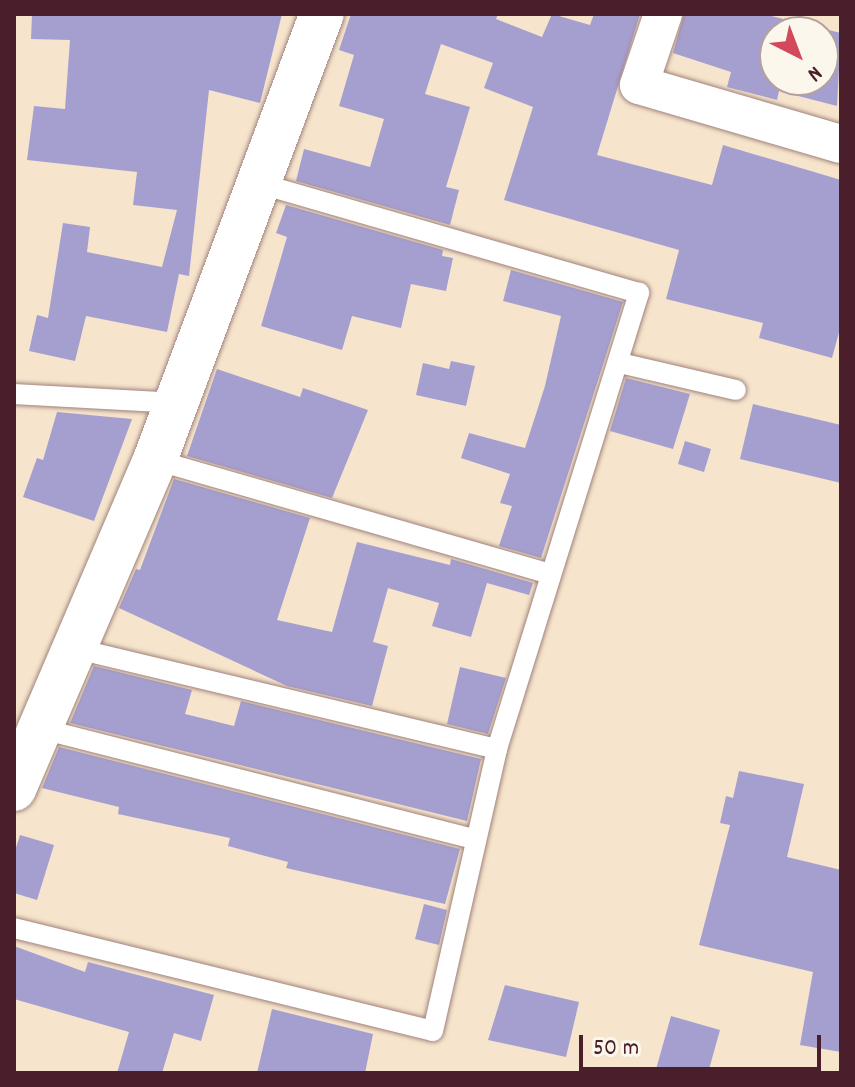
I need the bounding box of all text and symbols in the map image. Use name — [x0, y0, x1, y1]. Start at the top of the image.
north arrow — [759, 16, 839, 96]
text: N — [800, 58, 828, 88]
scale bar — [583, 1019, 825, 1069]
text: 50 m — [593, 1032, 639, 1066]

